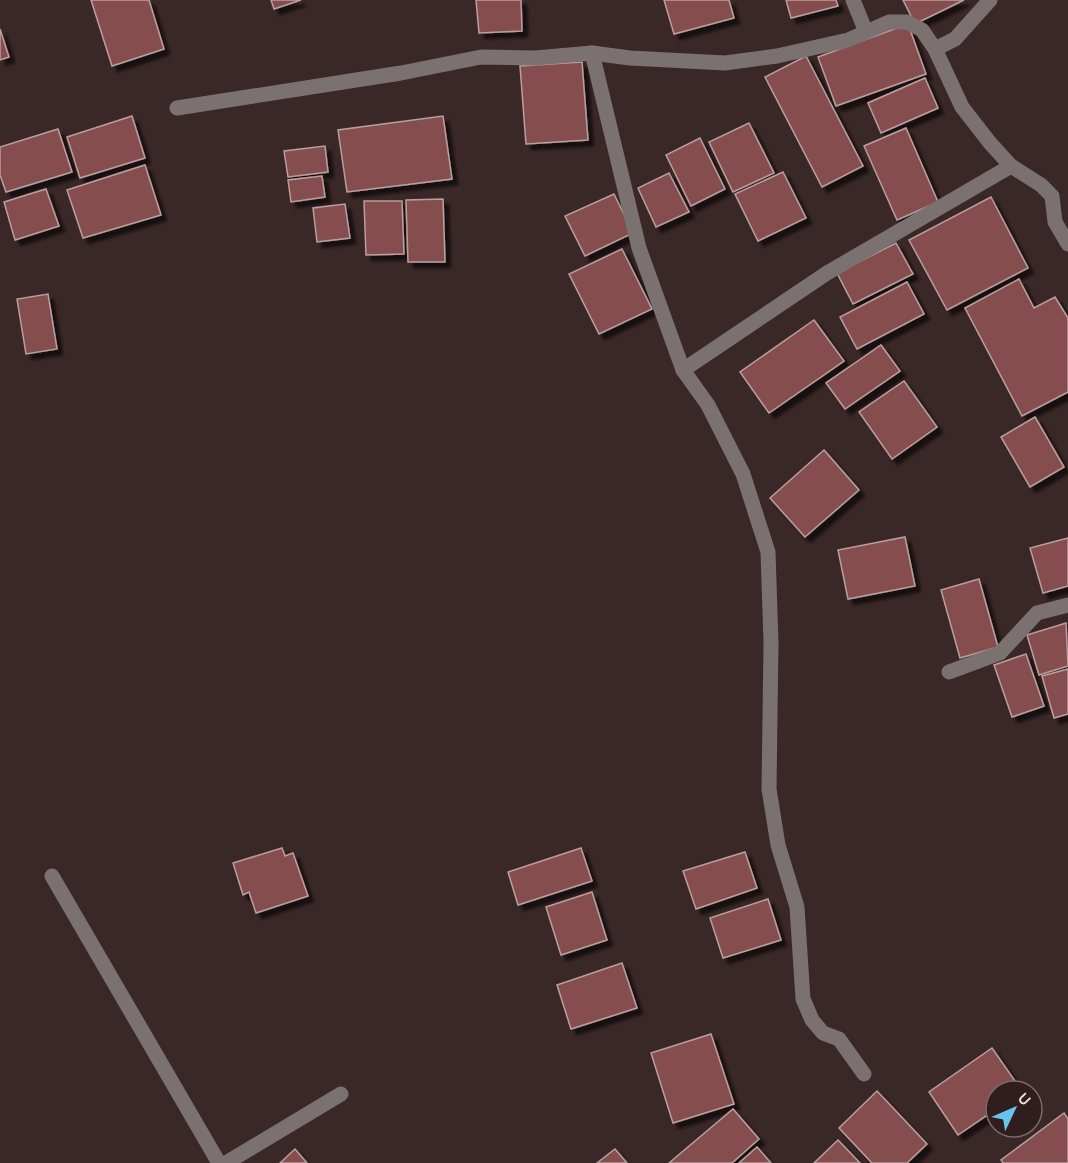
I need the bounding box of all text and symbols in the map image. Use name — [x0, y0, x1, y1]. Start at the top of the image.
north arrow — [984, 1079, 1044, 1139]
text: U — [1014, 1088, 1035, 1109]

